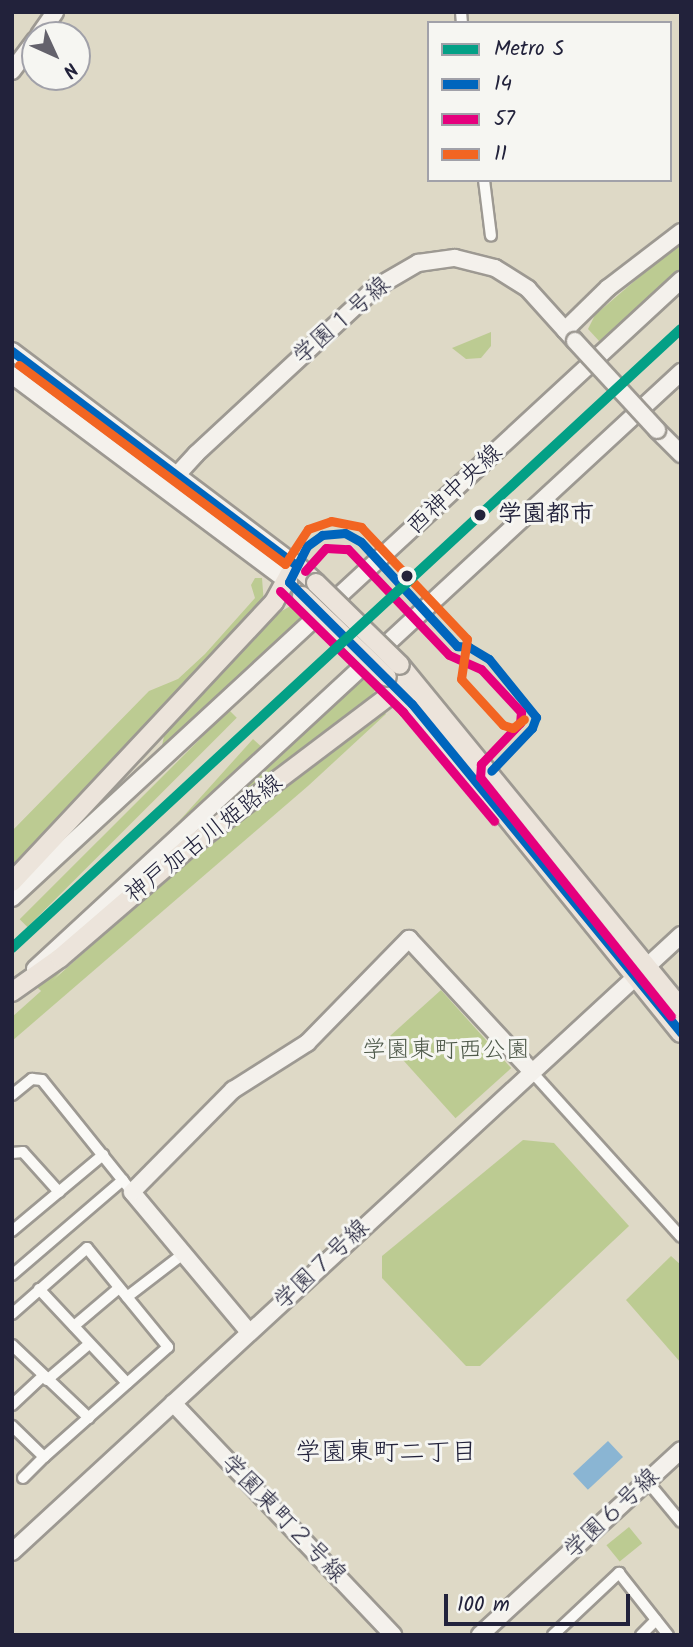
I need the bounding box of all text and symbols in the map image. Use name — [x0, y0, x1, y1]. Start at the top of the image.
north arrow — [21, 21, 91, 91]
legend — [427, 21, 672, 182]
text: Metro S — [494, 33, 564, 66]
text: N — [55, 55, 84, 84]
text: 14 — [494, 68, 512, 101]
text: 57 — [494, 103, 515, 136]
text: 11 — [494, 138, 507, 171]
street label: 学園１号線 — [287, 271, 397, 371]
street label: 西神中央線 — [401, 439, 509, 541]
place label: 学園都市 — [498, 501, 594, 529]
marker: 学園都市 — [469, 504, 491, 526]
unlabelled marker — [400, 569, 414, 583]
street label: 神戸加古川姫路線 — [119, 769, 289, 909]
park label: 学園東町西公園 — [362, 1037, 530, 1065]
street label: 学園７号線 — [268, 1214, 376, 1316]
district label: 学園東町二丁目 — [295, 1438, 477, 1470]
street label: 学園東町２号線 — [214, 1449, 352, 1589]
street label: 学園６号線 — [558, 1463, 666, 1565]
scale bar — [448, 1580, 634, 1624]
text: 100 m — [457, 1589, 510, 1622]

